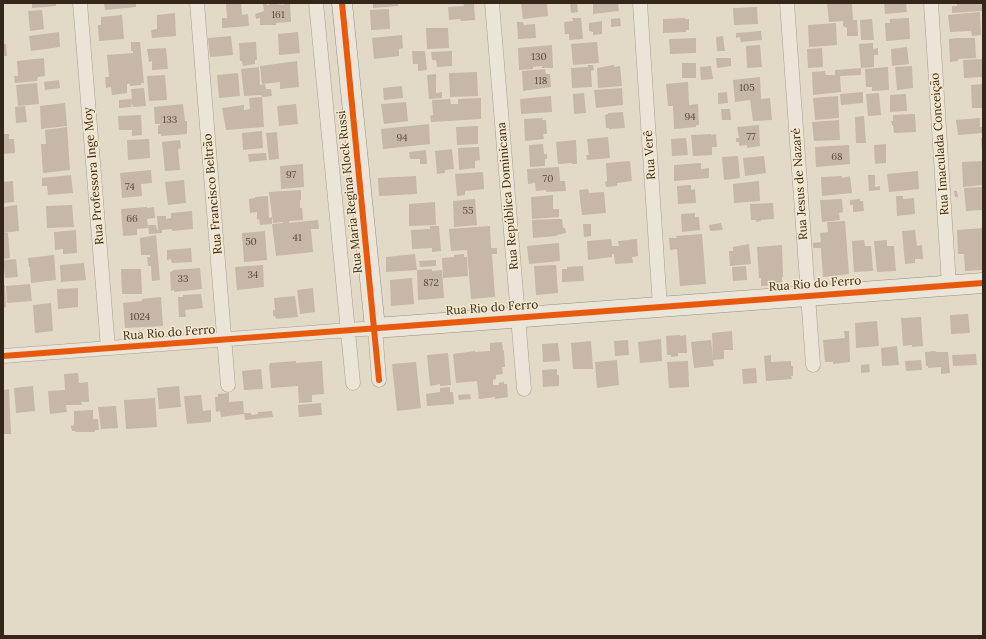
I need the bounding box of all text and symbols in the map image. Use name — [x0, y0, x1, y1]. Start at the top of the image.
house number: 161 — [271, 9, 285, 21]
house number: 130 — [531, 51, 547, 63]
street label: Rua Imaculada Conceição — [928, 72, 952, 216]
house number: 118 — [535, 75, 547, 87]
house number: 105 — [739, 82, 755, 94]
street label: Rua Professora Inge Moy — [81, 107, 107, 245]
street label: Rua Maria Regina Klock Russi — [334, 110, 366, 274]
house number: 94 — [684, 111, 696, 123]
house number: 133 — [163, 114, 177, 126]
street label: Rua República Dominicana — [494, 121, 522, 271]
street label: Rua Jesus de Nazaré — [789, 127, 811, 241]
street label: Rua Verê — [641, 130, 659, 180]
house number: 77 — [746, 131, 756, 143]
house number: 94 — [396, 132, 408, 144]
street label: Rua Francisco Beltrão — [201, 133, 225, 255]
house number: 68 — [831, 151, 843, 163]
house number: 97 — [286, 169, 296, 181]
house number: 70 — [543, 173, 553, 185]
house number: 74 — [125, 181, 135, 193]
house number: 55 — [463, 205, 473, 217]
house number: 66 — [126, 213, 138, 225]
house number: 41 — [292, 232, 302, 244]
house number: 50 — [245, 236, 257, 248]
house number: 34 — [248, 269, 258, 281]
house number: 33 — [177, 273, 189, 285]
street label: Rua Rio do Ferro — [768, 274, 862, 294]
house number: 872 — [423, 277, 439, 289]
street label: Rua Rio do Ferro — [445, 298, 539, 318]
house number: 1024 — [130, 311, 150, 323]
street label: Rua Rio do Ferro — [122, 323, 216, 343]

